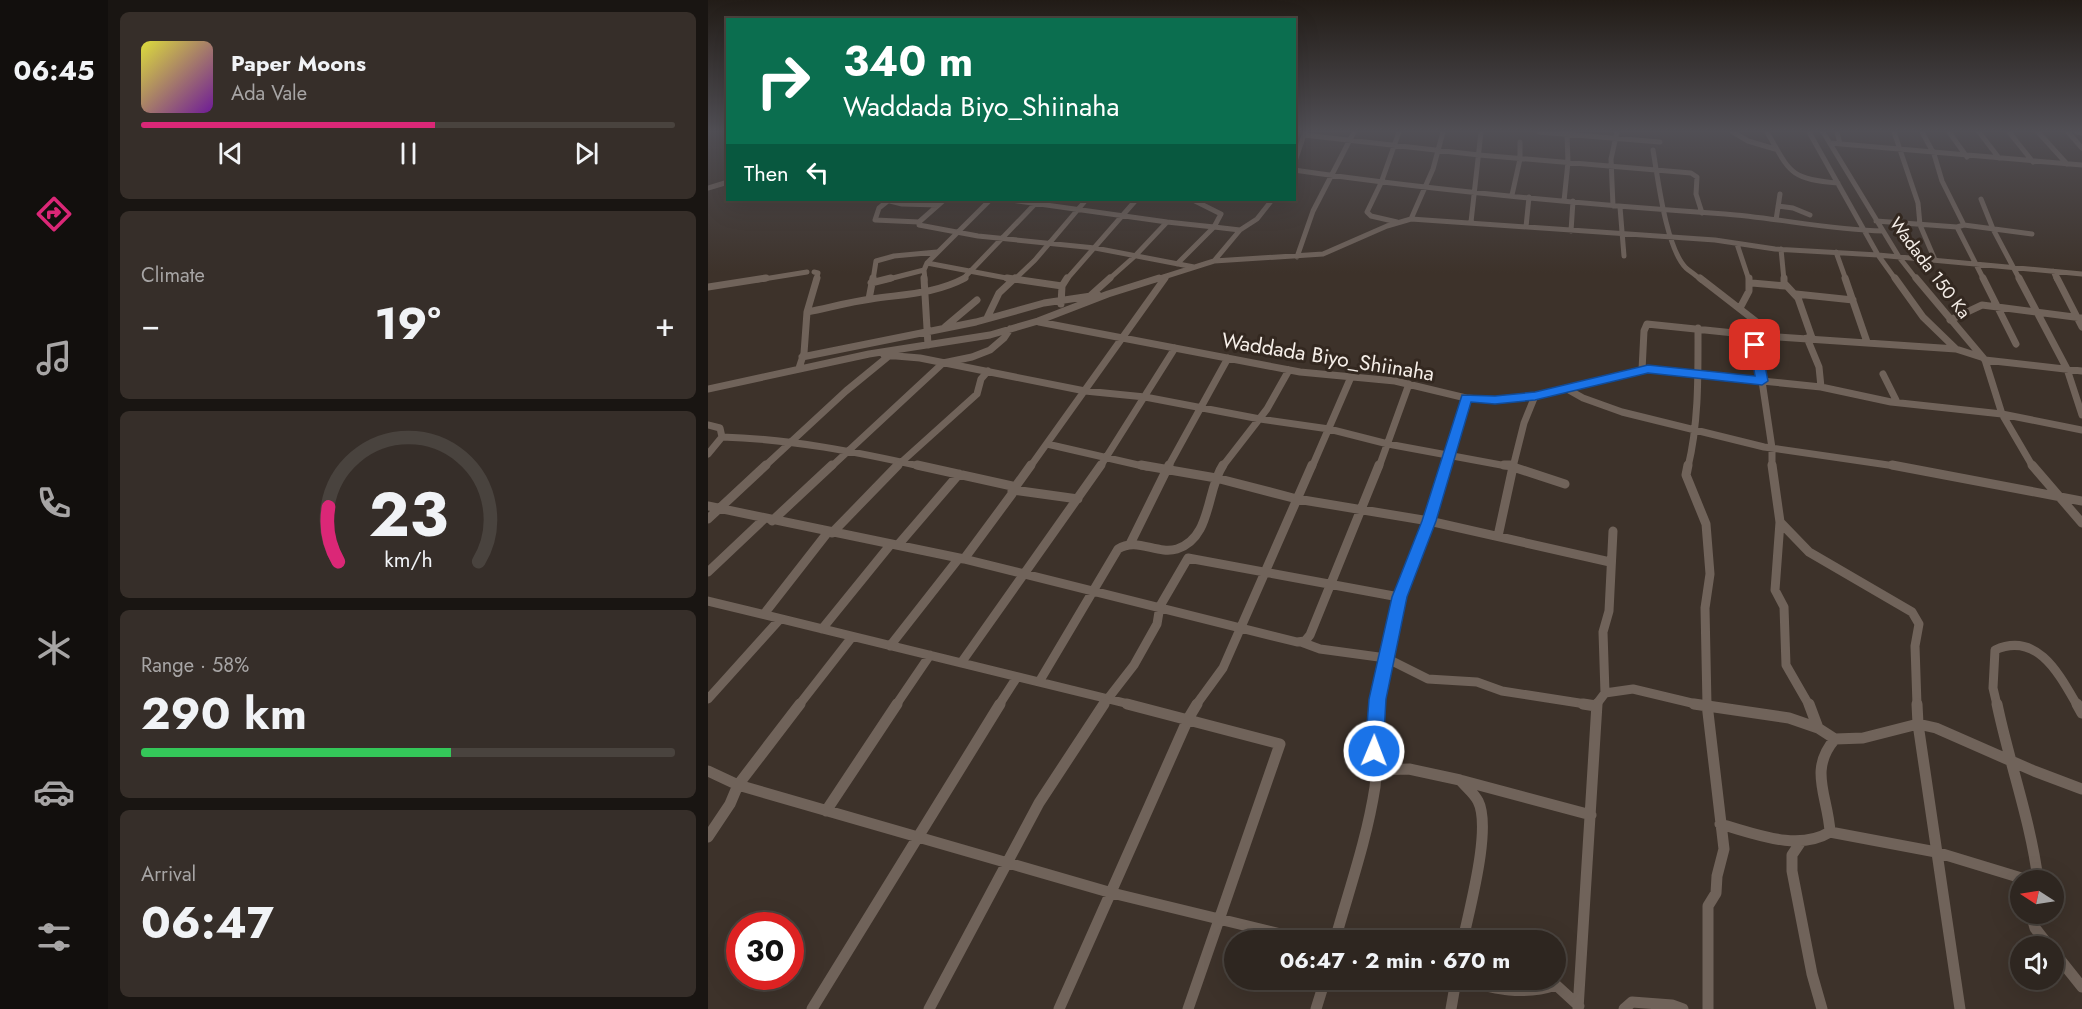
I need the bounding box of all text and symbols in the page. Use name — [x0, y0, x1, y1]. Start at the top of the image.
text: 340 m — [843, 31, 973, 92]
icon: right — [744, 42, 822, 120]
text: Paper Moons — [231, 47, 366, 79]
text: 06:45 — [14, 51, 94, 90]
text: Ada Vale — [231, 79, 307, 108]
text: Waddada Biyo_Shiinaha — [843, 87, 1119, 126]
icon: previous — [214, 137, 247, 170]
icon: pause — [392, 137, 425, 170]
icon: next — [570, 137, 603, 170]
icon: left — [801, 156, 834, 189]
text: Then — [744, 157, 789, 189]
icon: directions — [33, 193, 75, 235]
street label: Wadada 150 Ka — [1883, 212, 1977, 324]
text: Climate — [141, 261, 205, 290]
text: 19° — [374, 291, 441, 356]
text: − — [141, 301, 160, 348]
text: + — [655, 301, 675, 348]
pin — [1729, 319, 1780, 370]
street label: Waddada Biyo_Shiinaha — [1219, 325, 1437, 389]
icon: arrive — [1738, 328, 1771, 361]
icon: music — [33, 337, 75, 379]
text: 23 — [368, 469, 448, 559]
icon: phone — [33, 482, 75, 524]
text: km/h — [384, 544, 432, 575]
icon: climate — [33, 627, 75, 669]
text: Range · 58% — [141, 651, 249, 680]
text: 290 km — [141, 681, 307, 746]
position arrow — [1342, 719, 1406, 783]
icon: car — [33, 771, 75, 813]
text: Arrival — [141, 860, 196, 889]
north arrow — [2010, 870, 2064, 924]
map controls — [2010, 870, 2064, 990]
text: 06:47 — [141, 890, 274, 955]
speed limit sign: 30 — [726, 912, 804, 990]
icon: filters — [33, 916, 75, 958]
button: sound — [2010, 936, 2064, 990]
text: 06:47 · 2 min · 670 m — [1280, 944, 1510, 976]

